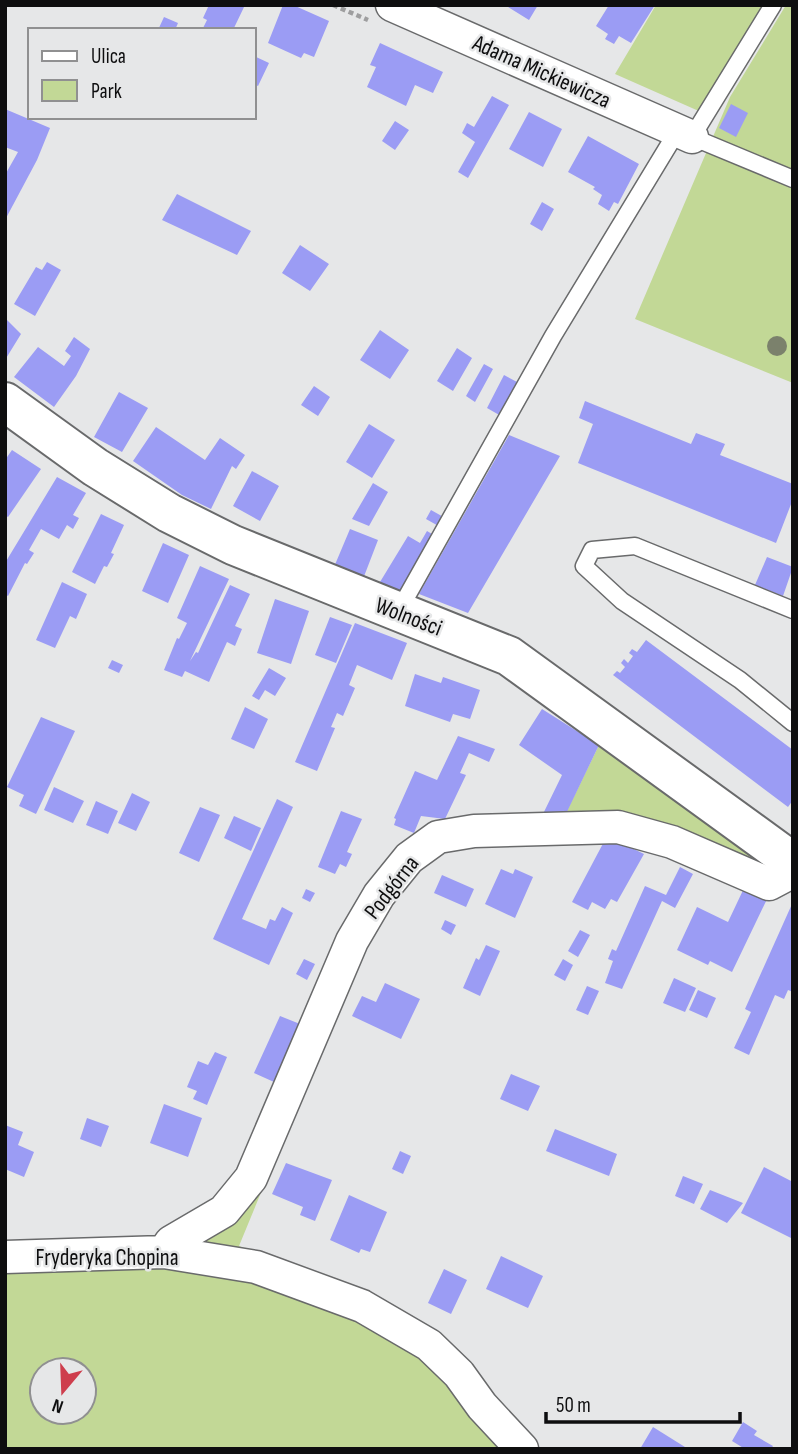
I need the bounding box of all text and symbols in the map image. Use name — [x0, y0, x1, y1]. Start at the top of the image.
legend — [28, 28, 256, 119]
street label: Adama Mickiewicza — [467, 29, 615, 115]
text: Ulica — [91, 44, 126, 69]
text: Park — [91, 79, 122, 104]
street label: Wolności — [371, 591, 446, 642]
street label: Podgórna — [358, 850, 425, 925]
street label: Fryderyka Chopina — [35, 1244, 179, 1272]
north arrow — [28, 1356, 98, 1426]
scale bar — [546, 1380, 740, 1424]
text: N — [49, 1393, 66, 1418]
text: 50 m — [556, 1393, 591, 1418]

